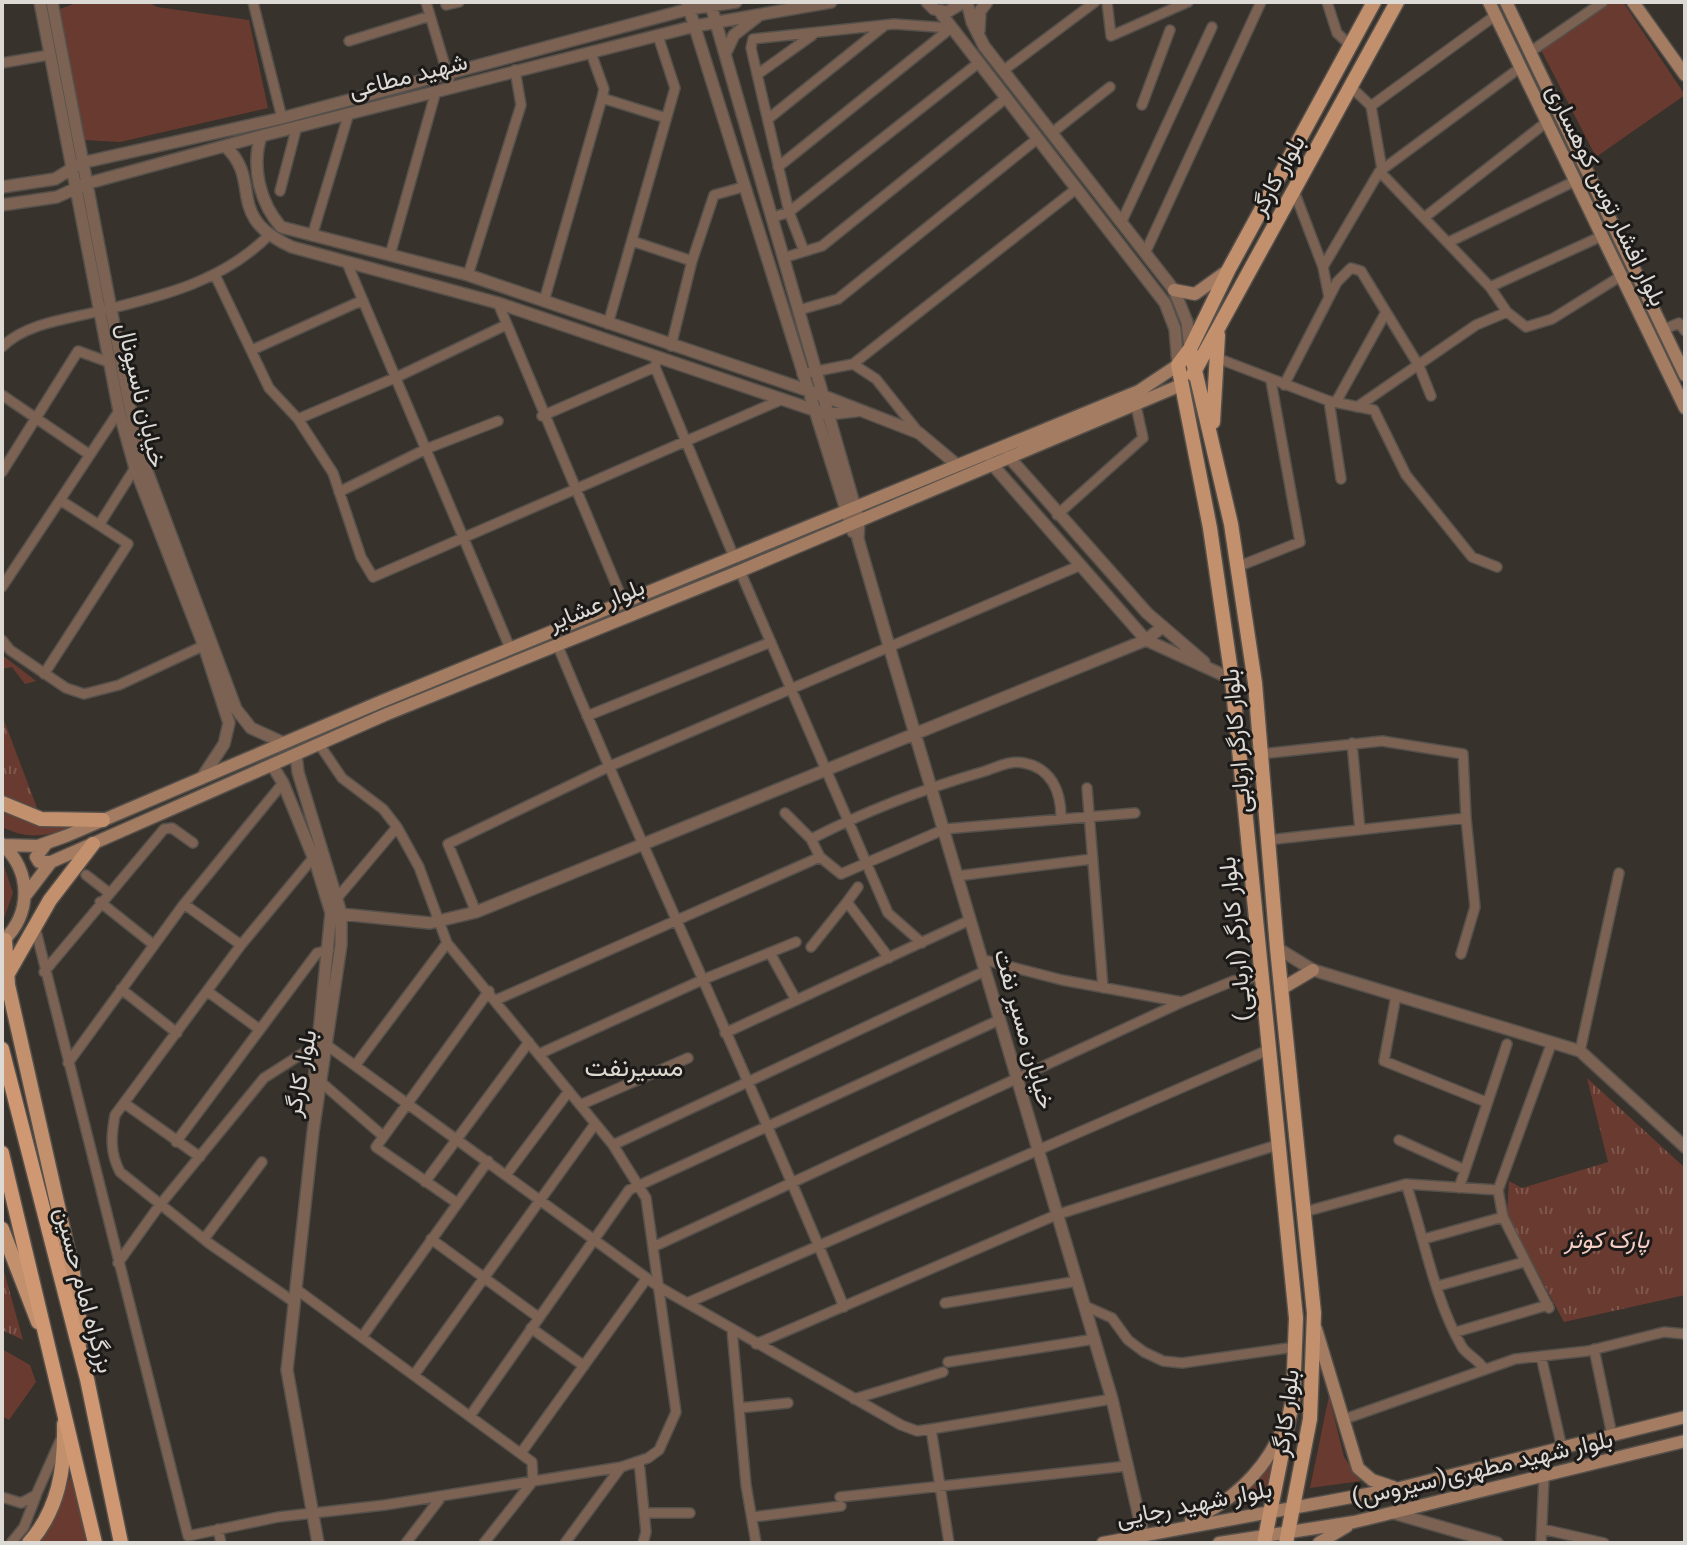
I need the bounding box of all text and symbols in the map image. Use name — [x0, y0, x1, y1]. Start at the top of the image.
street label: شهید مطاعی — [345, 45, 471, 105]
street label: بلوار افشار توس کوهساری — [1540, 79, 1674, 311]
street label: بلوار کارگر — [1242, 129, 1312, 222]
street label: خیابان ناسیونال — [110, 320, 174, 470]
street label: بلوار عشایر — [542, 571, 649, 638]
street label: بلوار کارگر اربابی — [1214, 668, 1258, 814]
street label: بلوار کارگر (اربابی) — [1211, 855, 1259, 1023]
street label: خیابان مسیر نفت — [987, 945, 1063, 1113]
street label: بلوار کارگر — [276, 1027, 324, 1120]
district label: مسیرنفت — [585, 1050, 683, 1083]
street label: بزرگراه امام حسین — [47, 1204, 122, 1377]
park label: پارک کوثر — [1563, 1224, 1650, 1256]
street label: بلوار کارگر — [1264, 1368, 1306, 1459]
street label: بلوار شهید مطهری(سیروس) — [1348, 1423, 1616, 1513]
street label: بلوار شهید رجایی — [1114, 1473, 1274, 1533]

